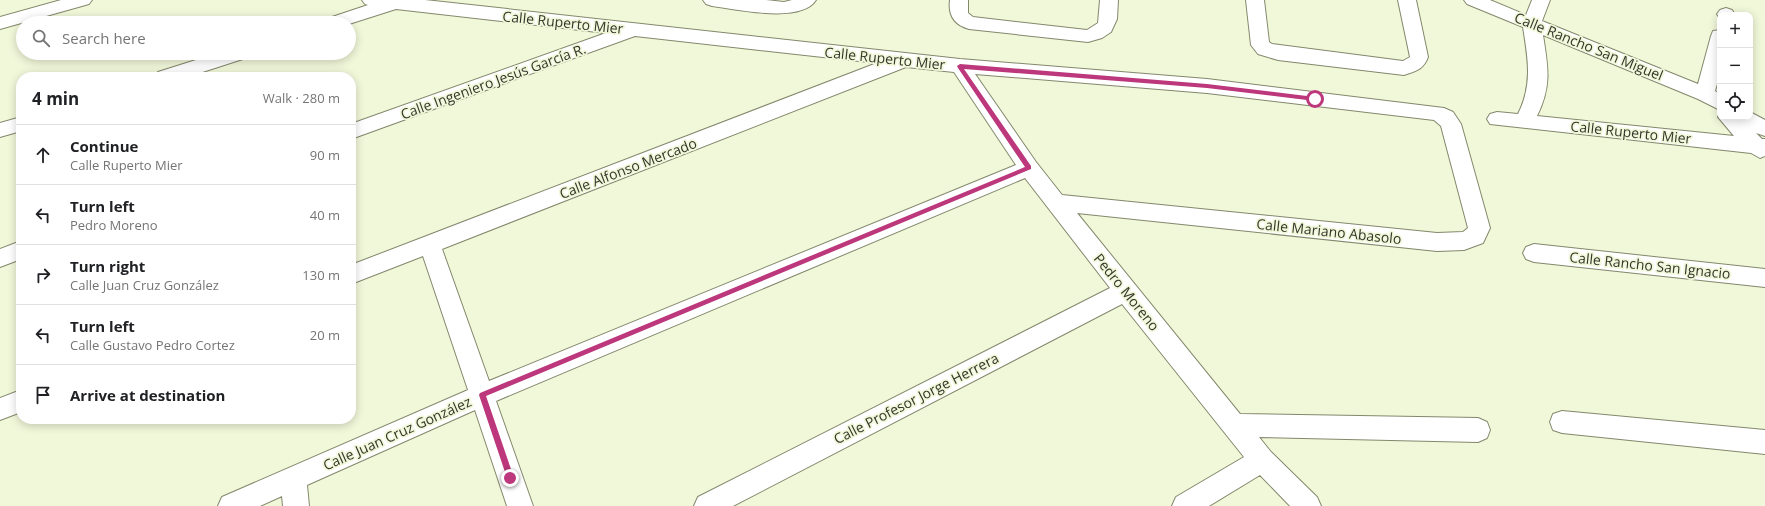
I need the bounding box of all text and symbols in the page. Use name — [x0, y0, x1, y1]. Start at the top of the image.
street label: Calle Ruperto Mier — [502, 6, 625, 38]
street label: Calle Rancho San Miguel — [1512, 7, 1666, 85]
map controls — [1717, 12, 1753, 120]
button: + — [1717, 12, 1753, 48]
search box — [16, 16, 356, 60]
icon: search — [30, 27, 52, 49]
text: Search here — [62, 28, 146, 48]
street label: Calle Ingeniero Jesús García R. — [398, 39, 588, 123]
street label: Calle Ruperto Mier — [824, 42, 947, 74]
button: − — [1717, 48, 1753, 84]
button: locate — [1717, 84, 1753, 120]
text: 4 min — [32, 87, 79, 110]
text: Walk · 280 m — [263, 89, 340, 107]
route start — [1306, 90, 1324, 108]
street label: Calle Ruperto Mier — [1570, 116, 1693, 148]
street label: Calle Alfonso Mercado — [557, 133, 699, 203]
text: Continue — [70, 136, 138, 156]
icon: ahead — [32, 144, 54, 166]
text: 90 m — [310, 146, 340, 164]
text: Calle Ruperto Mier — [70, 156, 183, 174]
text: Turn left — [70, 196, 135, 216]
icon: left — [32, 204, 54, 226]
text: 40 m — [310, 206, 340, 224]
street label: Calle Mariano Abasolo — [1256, 214, 1402, 248]
text: Pedro Moreno — [70, 216, 158, 234]
street label: Calle Rancho San Ignacio — [1569, 247, 1731, 283]
street label: Pedro Moreno — [1090, 249, 1164, 335]
text: Turn right — [70, 256, 145, 276]
icon: right — [32, 264, 54, 286]
text: 130 m — [302, 266, 340, 284]
text: Calle Juan Cruz González — [70, 276, 219, 294]
text: Turn left — [70, 316, 135, 336]
icon: left — [32, 324, 54, 346]
text: 20 m — [310, 326, 340, 344]
text: Calle Gustavo Pedro Cortez — [70, 336, 235, 354]
street label: Calle Profesor Jorge Herrera — [830, 348, 1002, 448]
icon: arrive — [32, 384, 54, 406]
text: Arrive at destination — [70, 385, 225, 405]
street label: Calle Juan Cruz González — [320, 392, 474, 474]
route end — [501, 469, 519, 487]

